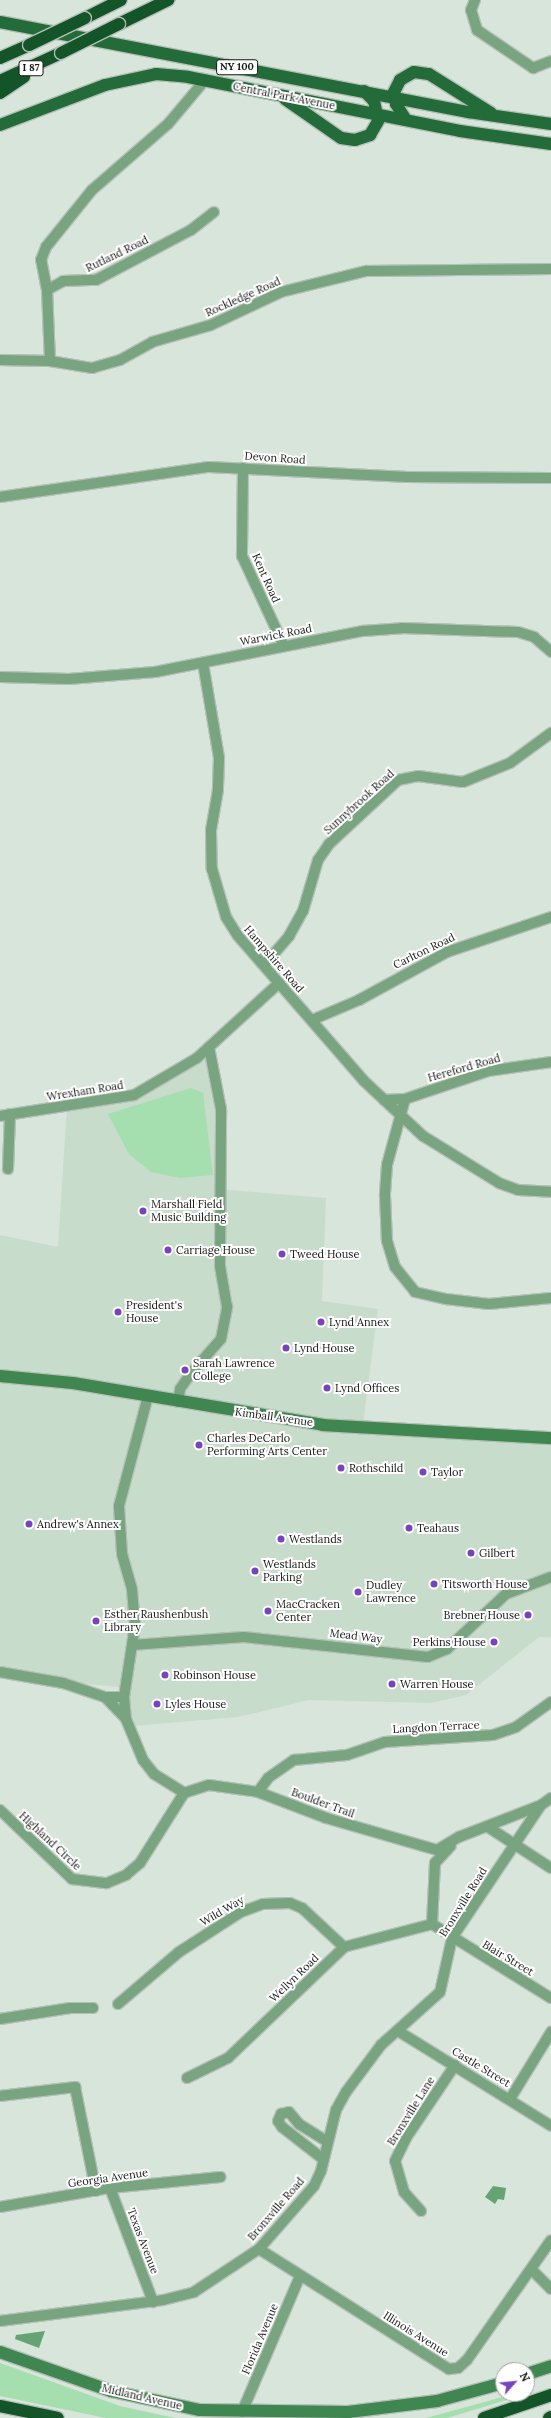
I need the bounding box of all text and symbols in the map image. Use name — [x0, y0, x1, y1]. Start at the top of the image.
road number: NY 100 — [216, 59, 258, 75]
road number: I 87 — [18, 60, 44, 76]
street label: Central Park Avenue — [232, 80, 336, 112]
street label: Rutland Road — [84, 233, 150, 275]
street label: Rockledge Road — [203, 275, 283, 319]
street label: Devon Road — [244, 449, 306, 467]
street label: Kent Road — [249, 551, 283, 605]
street label: Warwick Road — [239, 622, 313, 648]
street label: Sunnybrook Road — [321, 767, 397, 837]
street label: Hampshire Road — [241, 923, 307, 995]
street label: Carlton Road — [391, 930, 457, 972]
street label: Hereford Road — [426, 1051, 502, 1085]
street label: Wrexham Road — [46, 1078, 124, 1104]
place label: Marshall Field Music Building — [151, 1198, 226, 1224]
marker: Marshall Field Music Building — [138, 1206, 148, 1216]
place label: Carriage House — [176, 1243, 255, 1257]
marker: Carriage House — [163, 1245, 173, 1255]
place label: Tweed House — [290, 1247, 359, 1261]
marker: Tweed House — [277, 1249, 287, 1259]
place label: President's House — [126, 1299, 182, 1325]
marker: President's House — [113, 1307, 123, 1317]
place label: Lynd Annex — [329, 1315, 389, 1329]
marker: Lynd Annex — [316, 1317, 326, 1327]
place label: Lynd House — [294, 1341, 354, 1355]
marker: Lynd House — [281, 1343, 291, 1353]
place label: Sarah Lawrence College — [193, 1357, 275, 1383]
marker: Sarah Lawrence College — [180, 1365, 190, 1375]
place label: Lynd Offices — [335, 1381, 399, 1395]
marker: Lynd Offices — [322, 1383, 332, 1393]
street label: Kimball Avenue — [234, 1405, 314, 1429]
place label: Charles DeCarlo Performing Arts Center — [207, 1432, 327, 1458]
marker: Charles DeCarlo Performing Arts Center — [194, 1440, 204, 1450]
place label: Rothschild — [349, 1461, 403, 1475]
marker: Rothschild — [336, 1463, 346, 1473]
place label: Taylor — [431, 1465, 463, 1479]
marker: Taylor — [418, 1467, 428, 1477]
place label: Andrew's Annex — [37, 1517, 119, 1531]
marker: Andrew's Annex — [24, 1519, 34, 1529]
place label: Teahaus — [417, 1521, 459, 1535]
marker: Teahaus — [404, 1523, 414, 1533]
place label: Westlands — [289, 1532, 342, 1546]
marker: Westlands — [276, 1534, 286, 1544]
place label: Gilbert — [479, 1546, 515, 1560]
marker: Gilbert — [466, 1548, 476, 1558]
place label: Westlands Parking — [263, 1558, 316, 1584]
marker: Westlands Parking — [250, 1566, 260, 1576]
place label: Titsworth House — [442, 1577, 528, 1591]
place label: Dudley Lawrence — [366, 1579, 416, 1605]
marker: Titsworth House — [429, 1579, 439, 1589]
marker: Dudley Lawrence — [353, 1587, 363, 1597]
place label: MacCracken Center — [276, 1598, 340, 1624]
marker: MacCracken Center — [263, 1606, 273, 1616]
place label: Esther Raushenbush Library — [104, 1608, 208, 1634]
place label: Brebner House — [444, 1608, 520, 1622]
marker: Brebner House — [523, 1610, 533, 1620]
marker: Esther Raushenbush Library — [91, 1616, 101, 1626]
street label: Mead Way — [329, 1626, 383, 1646]
place label: Perkins House — [413, 1635, 486, 1649]
marker: Perkins House — [489, 1637, 499, 1647]
place label: Robinson House — [173, 1668, 256, 1682]
marker: Robinson House — [160, 1670, 170, 1680]
place label: Warren House — [400, 1677, 474, 1691]
marker: Warren House — [387, 1679, 397, 1689]
place label: Lyles House — [165, 1697, 226, 1711]
marker: Lyles House — [152, 1699, 162, 1709]
street label: Langdon Terrace — [392, 1718, 480, 1736]
street label: Boulder Trail — [290, 1785, 356, 1821]
street label: Highland Circle — [16, 1809, 84, 1873]
street label: Bronxville Road — [436, 1865, 490, 1939]
street label: Wild Way — [198, 1893, 246, 1929]
street label: Blair Street — [480, 1938, 536, 1978]
street label: Wellyn Road — [267, 1951, 321, 2005]
street label: Castle Street — [449, 2044, 513, 2090]
street label: Bronxville Lane — [385, 2074, 437, 2148]
street label: Georgia Avenue — [67, 2166, 149, 2190]
street label: Bronxville Road — [245, 2175, 307, 2243]
street label: Texas Avenue — [124, 2206, 162, 2276]
street label: Florida Avenue — [239, 2302, 281, 2376]
street label: Illinois Avenue — [381, 2309, 451, 2359]
north arrow — [495, 2362, 535, 2402]
text: N — [517, 2370, 533, 2384]
street label: Midland Avenue — [101, 2381, 183, 2413]

